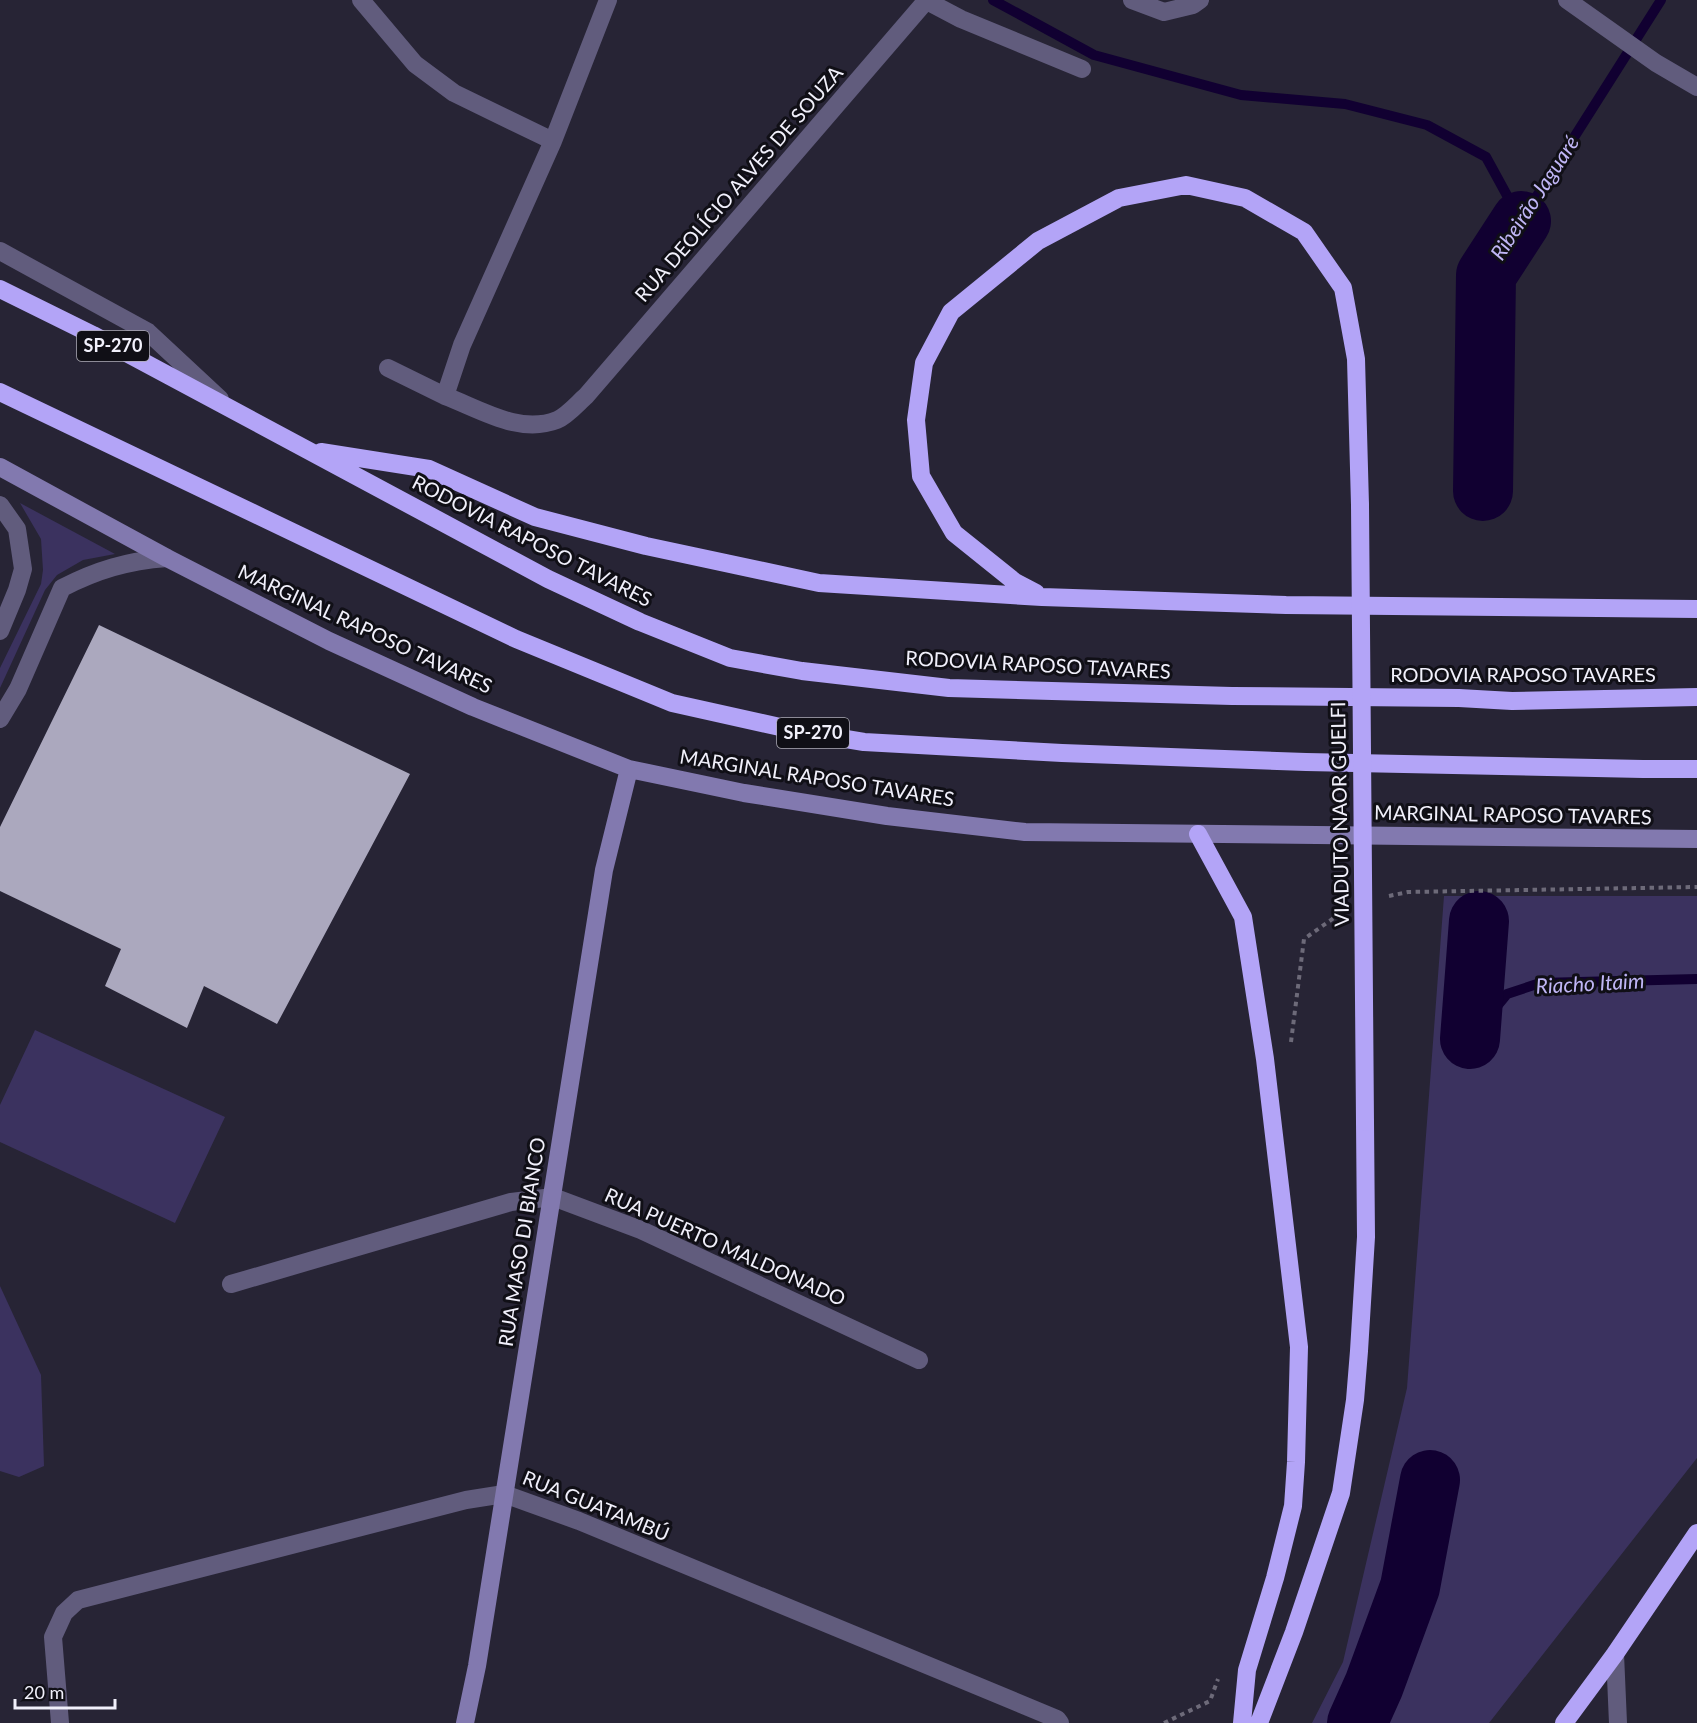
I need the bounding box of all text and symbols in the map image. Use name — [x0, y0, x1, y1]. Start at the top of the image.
street label: RUA DEOLÍCIO ALVES DE SOUZA — [629, 60, 848, 306]
water label: Ribeirão Jaguaré — [1484, 130, 1583, 264]
road number: SP-270 — [77, 331, 149, 361]
street label: RODOVIA RAPOSO TAVARES — [409, 469, 656, 611]
street label: MARGINAL RAPOSO TAVARES — [235, 559, 496, 698]
street label: RODOVIA RAPOSO TAVARES — [905, 645, 1171, 683]
street label: RODOVIA RAPOSO TAVARES — [1390, 662, 1656, 686]
street label: VIADUTO NAOR GUELFI — [1325, 701, 1353, 927]
road number: SP-270 — [777, 718, 849, 748]
street label: MARGINAL RAPOSO TAVARES — [678, 743, 956, 811]
street label: MARGINAL RAPOSO TAVARES — [1374, 800, 1652, 828]
water label: Riacho Itaim — [1535, 967, 1645, 998]
street label: RUA MASO DI BIANCO — [493, 1136, 549, 1348]
street label: RUA PUERTO MALDONADO — [601, 1182, 850, 1310]
street label: RUA GUATAMBÚ — [520, 1465, 673, 1545]
scale bar — [15, 1672, 116, 1710]
text: 20 m — [24, 1681, 64, 1703]

